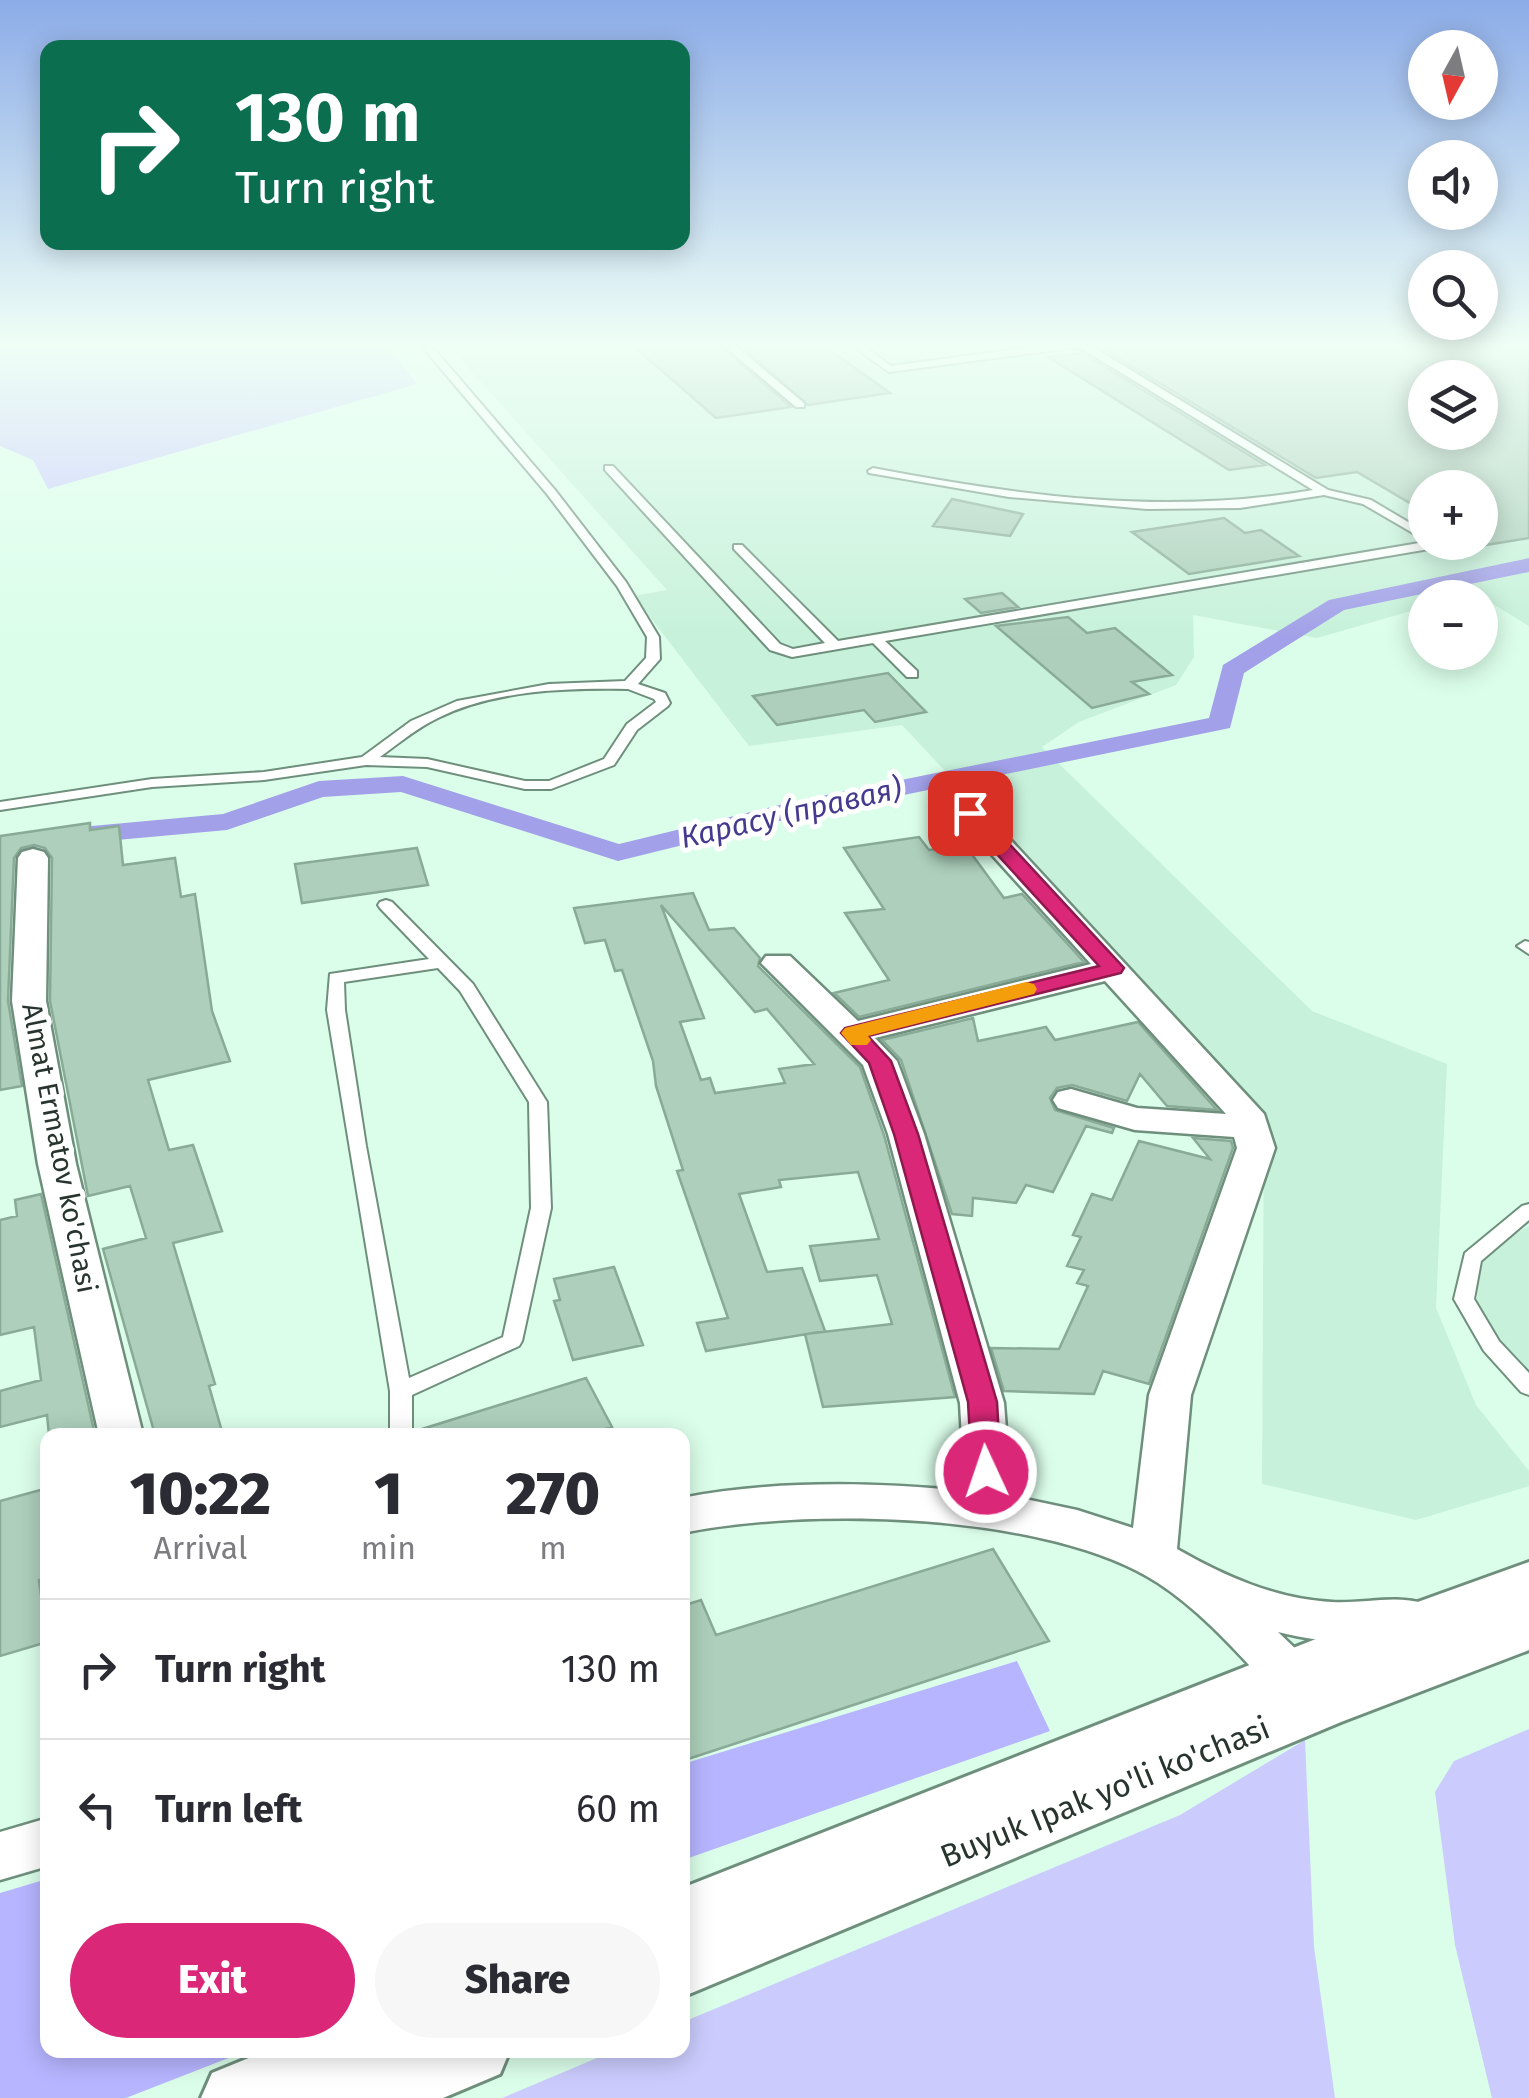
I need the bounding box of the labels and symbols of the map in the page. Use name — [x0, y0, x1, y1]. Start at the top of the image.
north arrow — [1408, 30, 1498, 120]
water label: Карасу (правая) — [677, 770, 905, 856]
pin — [928, 771, 1013, 856]
street label: Almat Ermatov ko'chasi — [15, 1000, 104, 1296]
position arrow — [934, 1420, 1038, 1524]
street label: Buyuk Ipak yo'li ko'chasi — [935, 1708, 1275, 1876]

